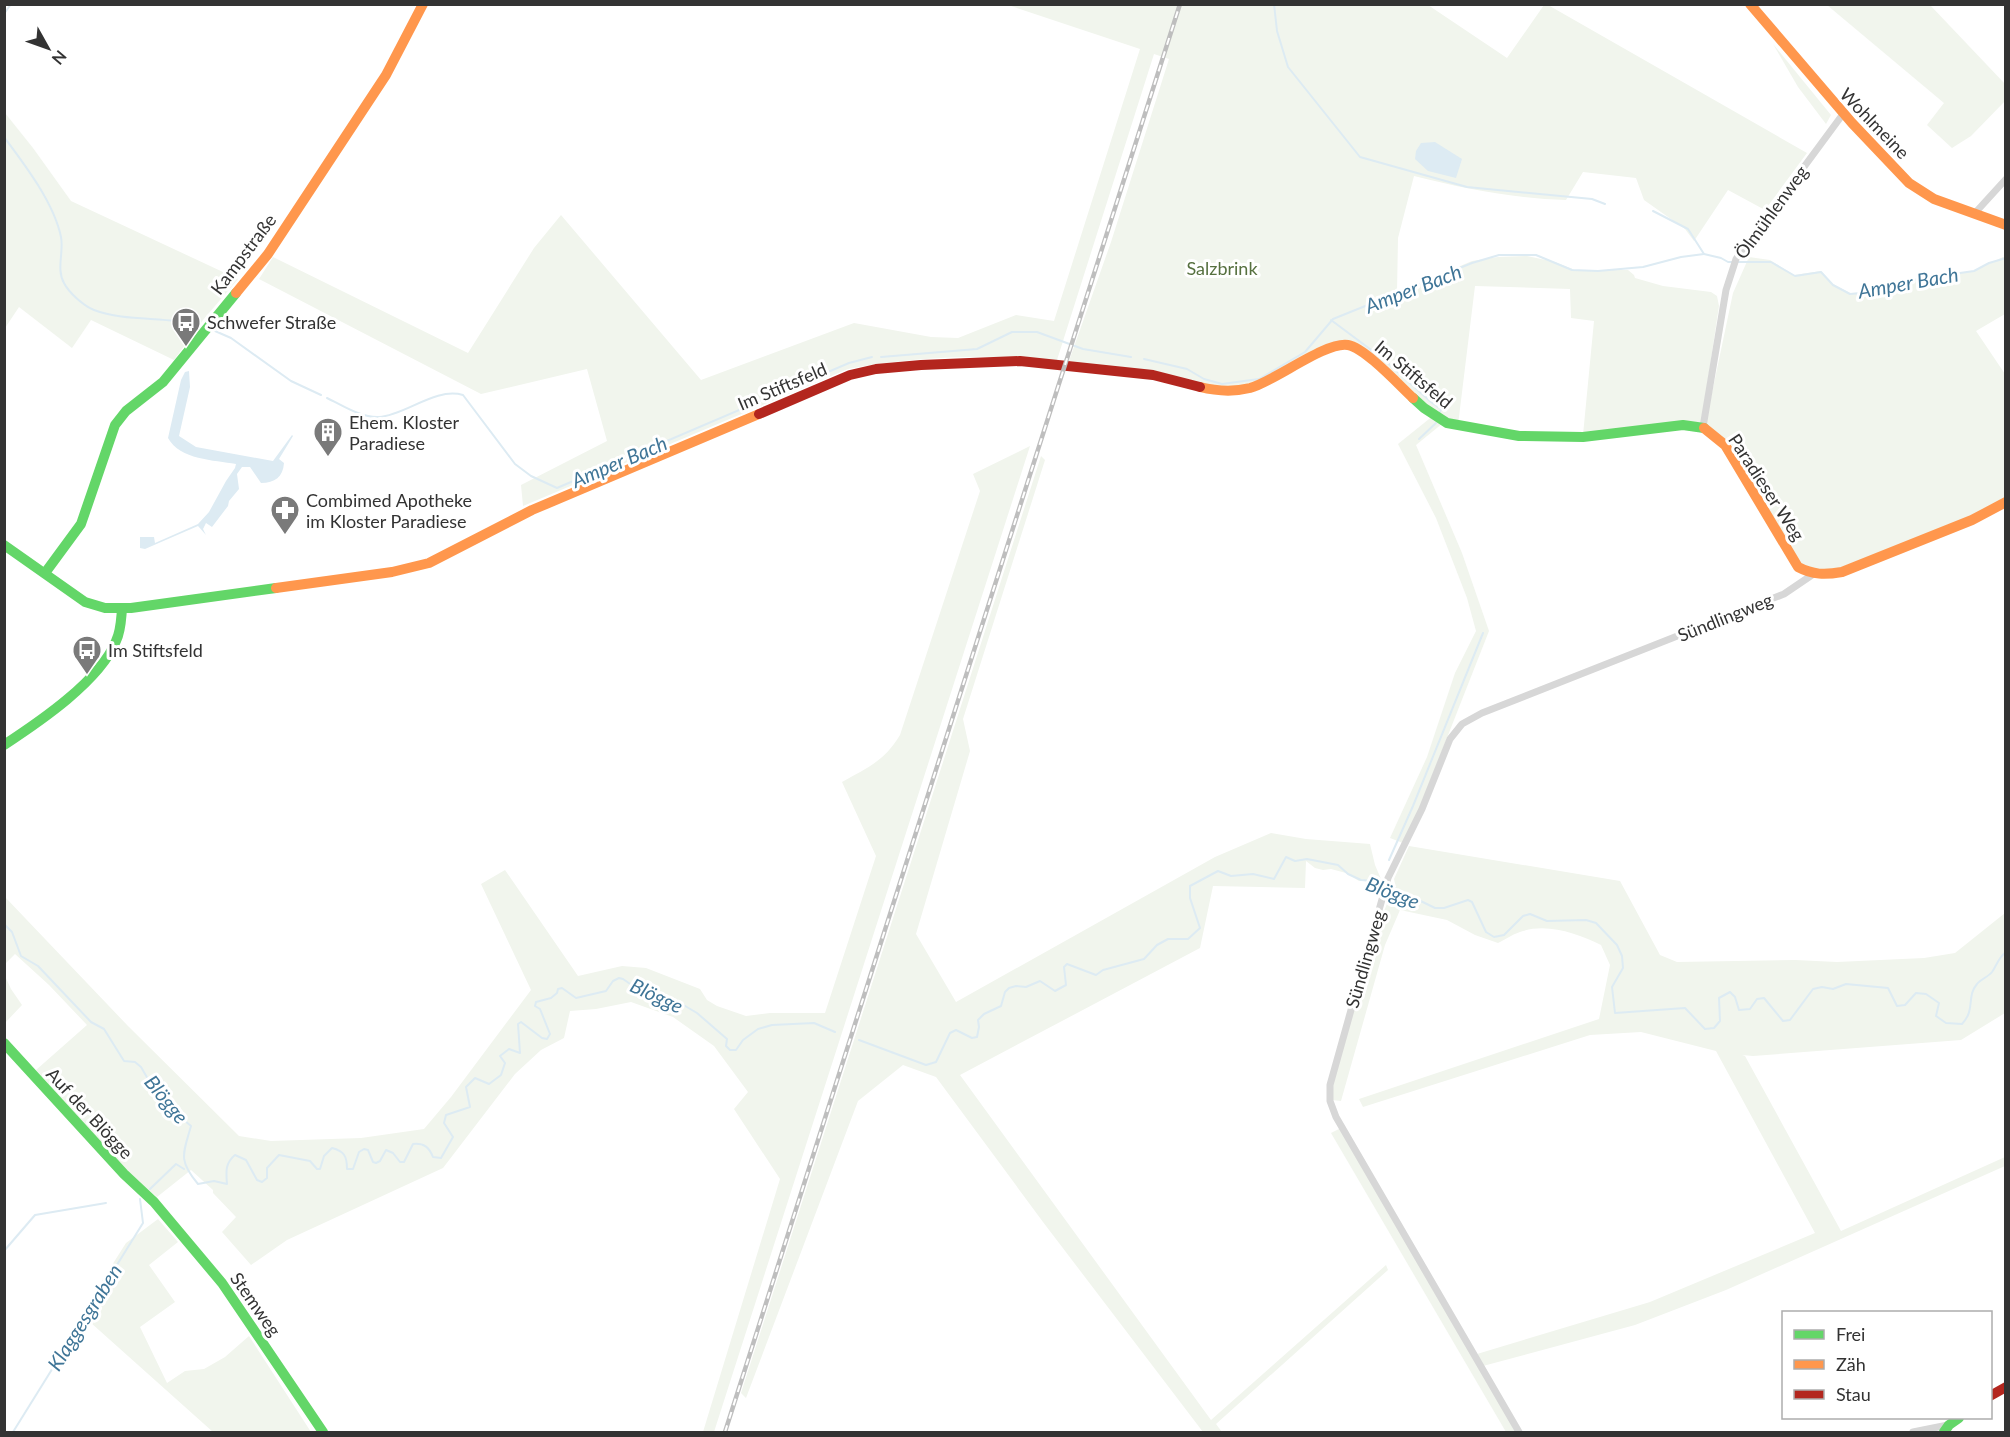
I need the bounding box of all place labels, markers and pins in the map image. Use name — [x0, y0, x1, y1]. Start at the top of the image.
bus stop icon: Schwefer Straße — [170, 306, 202, 348]
place label: Schwefer Straße — [207, 311, 336, 333]
place label: Ehem. Kloster Paradiese — [349, 411, 460, 454]
building icon: Ehem. Kloster Paradiese — [312, 416, 344, 458]
place label: Combimed Apotheke im Kloster Paradiese — [306, 489, 472, 532]
pharmacy icon: Combimed Apotheke im Kloster Paradiese — [269, 494, 301, 536]
bus stop icon: Im Stiftsfeld — [71, 634, 103, 676]
place label: Im Stiftsfeld — [108, 639, 203, 661]

